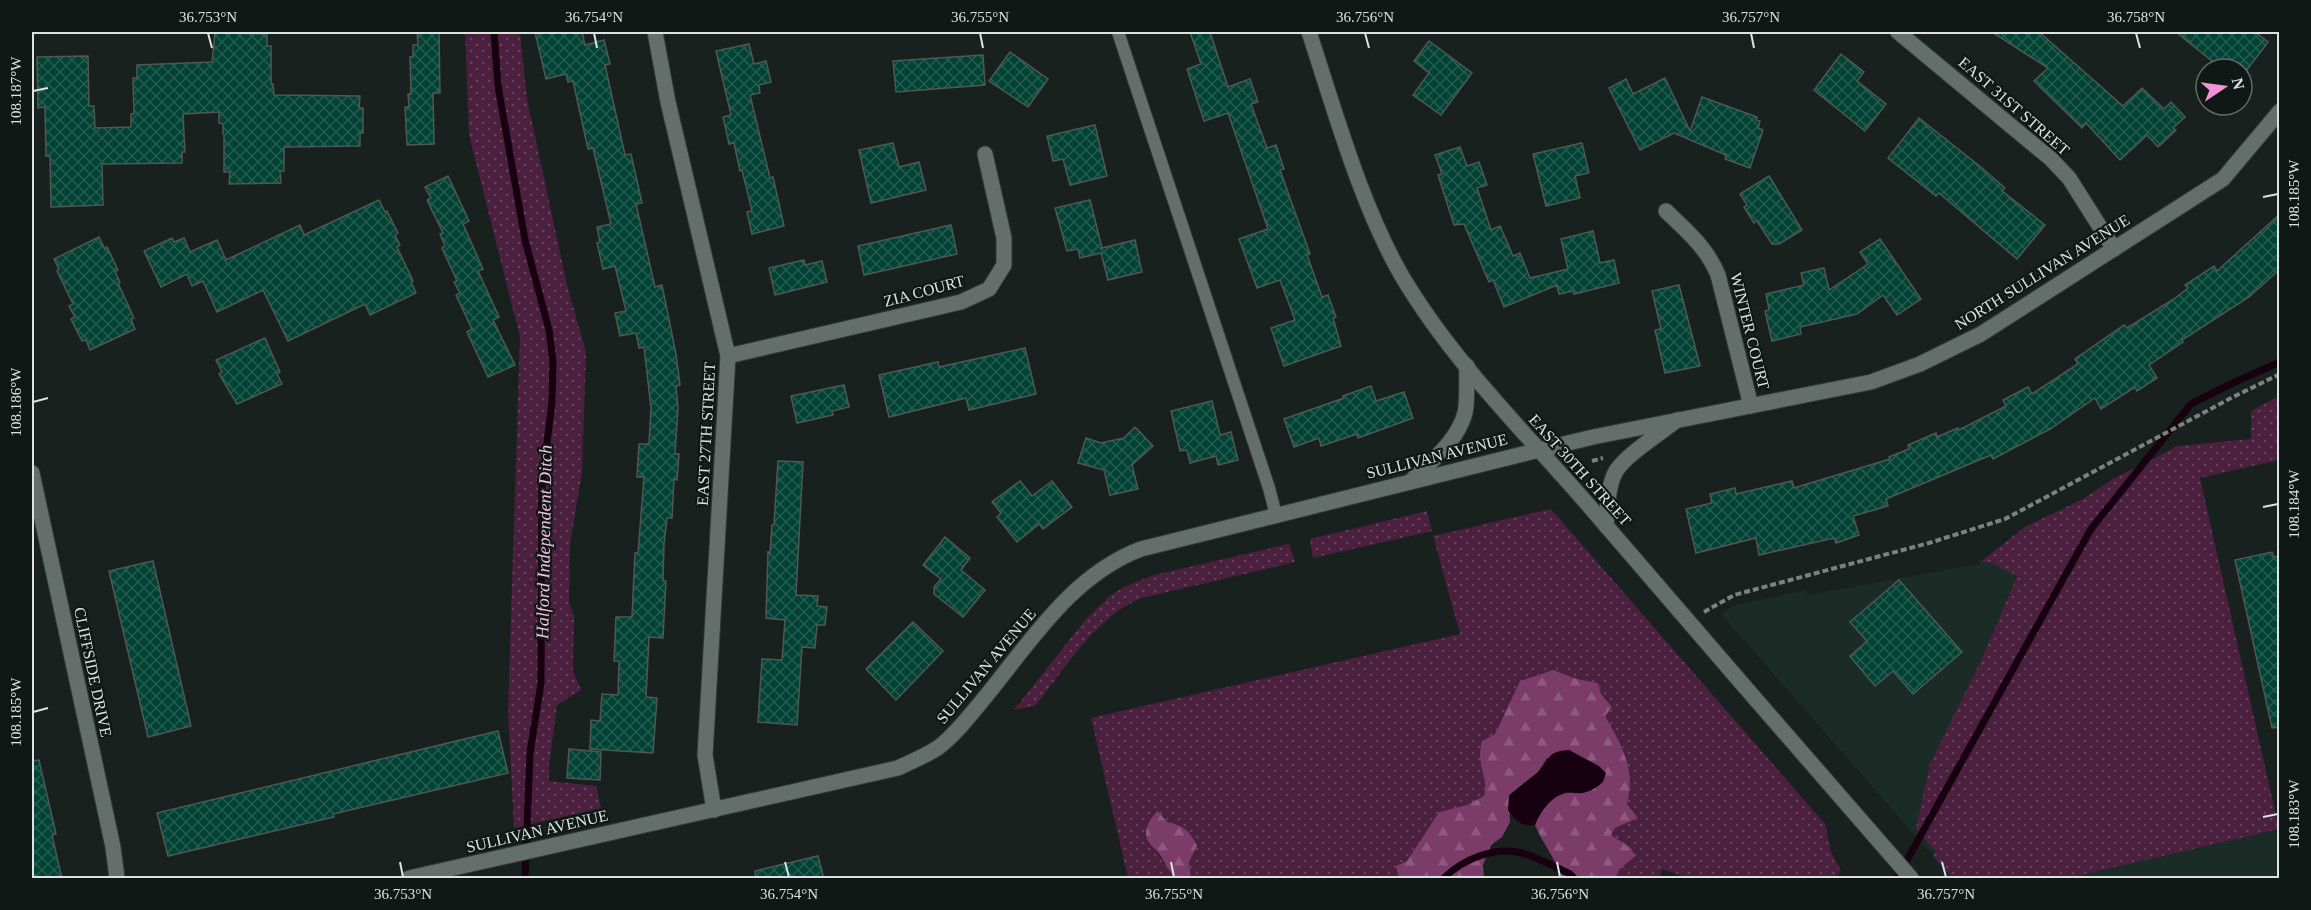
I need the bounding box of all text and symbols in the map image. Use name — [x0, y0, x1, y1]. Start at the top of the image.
text: 36.753°N — [179, 9, 237, 25]
text: 36.754°N — [565, 9, 623, 25]
text: 36.755°N — [951, 9, 1009, 25]
text: 36.756°N — [1336, 9, 1394, 25]
text: 36.757°N — [1722, 9, 1780, 25]
text: 36.758°N — [2107, 9, 2165, 25]
street label: EAST 31ST STREET — [1955, 53, 2073, 159]
text: 108.187°W — [8, 56, 24, 125]
north arrow — [2194, 57, 2254, 117]
text: N — [2229, 76, 2248, 92]
text: 108.185°W — [2286, 159, 2302, 228]
street label: NORTH SULLIVAN AVENUE — [1951, 211, 2133, 333]
street label: WINTER COURT — [1727, 271, 1773, 391]
street label: ZIA COURT — [882, 272, 967, 310]
street label: EAST 27TH STREET — [694, 362, 718, 506]
text: 108.186°W — [8, 367, 24, 436]
street label: EAST 30TH STREET — [1526, 411, 1635, 529]
street label: SULLIVAN AVENUE — [1365, 430, 1509, 482]
water label: Halford Independent Ditch — [532, 445, 556, 640]
text: 108.184°W — [2286, 469, 2302, 538]
street label: SULLIVAN AVENUE — [933, 605, 1039, 727]
street label: CLIFFSIDE DRIVE — [71, 606, 115, 738]
text: 108.185°W — [8, 677, 24, 746]
text: 108.183°W — [2286, 779, 2302, 848]
street label: SULLIVAN AVENUE — [465, 806, 609, 856]
text: 36.753°N — [374, 886, 432, 902]
text: 36.754°N — [760, 886, 818, 902]
text: 36.755°N — [1145, 886, 1203, 902]
text: 36.756°N — [1531, 886, 1589, 902]
text: 36.757°N — [1917, 886, 1975, 902]

